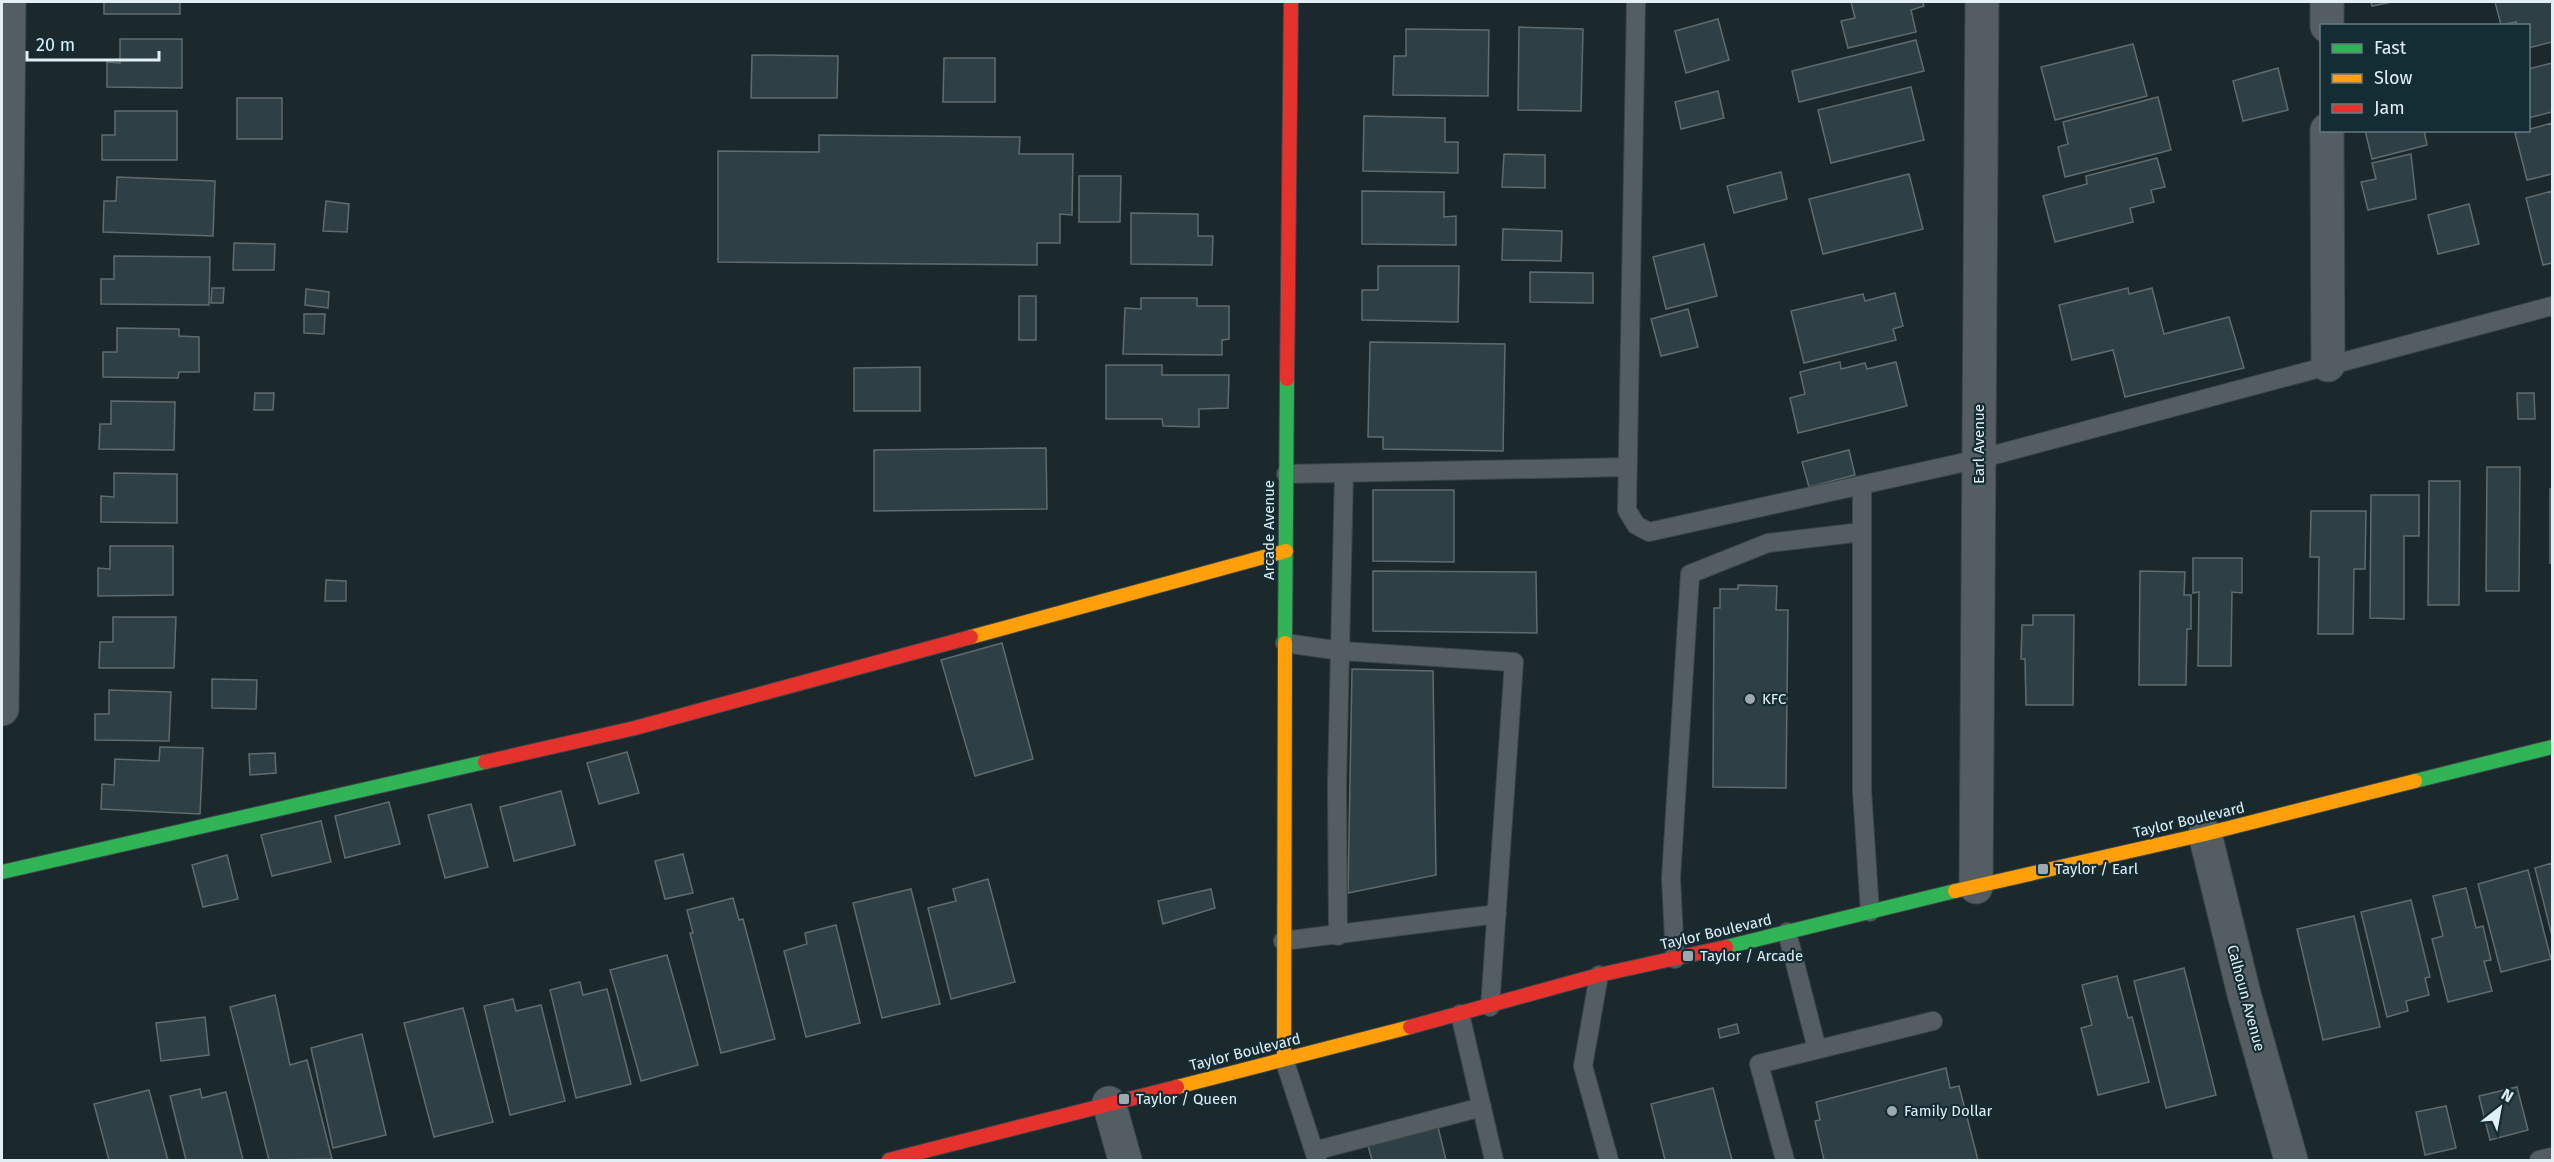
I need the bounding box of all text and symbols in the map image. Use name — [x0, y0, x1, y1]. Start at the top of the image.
scale bar — [27, 24, 159, 62]
legend — [2320, 24, 2530, 132]
text: 20 m — [36, 34, 75, 56]
text: Fast — [2374, 37, 2407, 59]
text: Slow — [2374, 67, 2413, 89]
text: Jam — [2374, 97, 2405, 119]
street label: Earl Avenue — [1970, 404, 1988, 484]
street label: Arcade Avenue — [1260, 480, 1278, 580]
place label: KFC — [1762, 690, 1787, 708]
marker: KFC — [1743, 692, 1757, 706]
street label: Taylor Boulevard — [2132, 798, 2246, 842]
place label: Taylor / Earl — [2055, 860, 2139, 878]
marker: Taylor / Earl — [2036, 862, 2050, 876]
street label: Taylor Boulevard — [1659, 910, 1773, 954]
street label: Calhoun Avenue — [2223, 943, 2269, 1053]
place label: Taylor / Arcade — [1700, 947, 1803, 965]
marker: Taylor / Arcade — [1681, 949, 1695, 963]
street label: Taylor Boulevard — [1188, 1029, 1302, 1075]
north arrow — [2470, 1078, 2530, 1138]
text: N — [2498, 1085, 2517, 1106]
place label: Taylor / Queen — [1136, 1090, 1237, 1108]
marker: Taylor / Queen — [1117, 1092, 1131, 1106]
place label: Family Dollar — [1904, 1102, 1993, 1120]
marker: Family Dollar — [1885, 1104, 1899, 1118]

